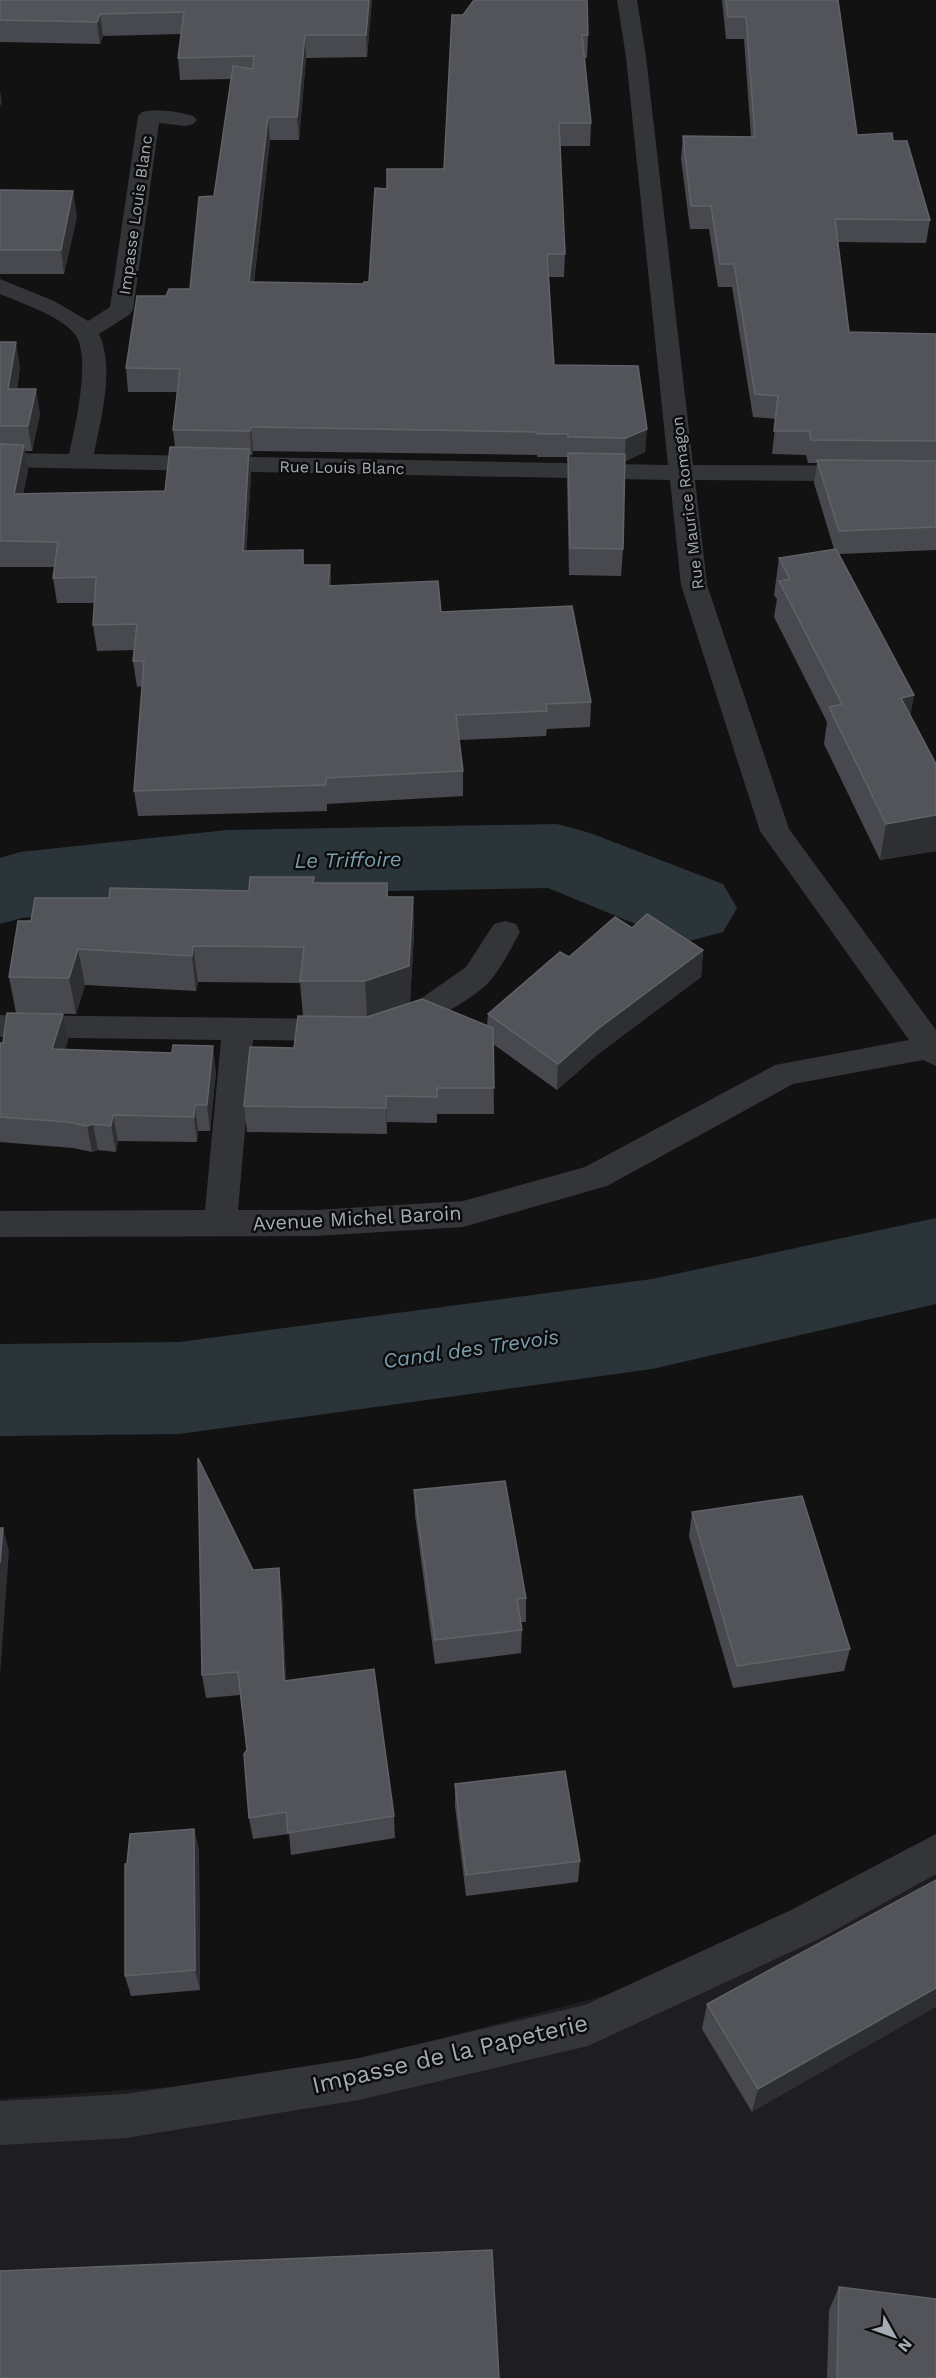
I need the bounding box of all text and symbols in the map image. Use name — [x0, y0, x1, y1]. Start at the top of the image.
street label: Impasse Louis Blanc — [115, 134, 156, 296]
street label: Rue Maurice Romagon — [667, 415, 708, 591]
street label: Rue Louis Blanc — [279, 457, 405, 478]
water label: Le Triffoire — [294, 846, 402, 873]
street label: Avenue Michel Baroin — [252, 1201, 462, 1235]
water label: Canal des Trevois — [381, 1324, 561, 1373]
street label: Impasse de la Papeterie — [309, 2009, 591, 2099]
north arrow — [864, 2306, 924, 2366]
text: N — [894, 2335, 916, 2356]

